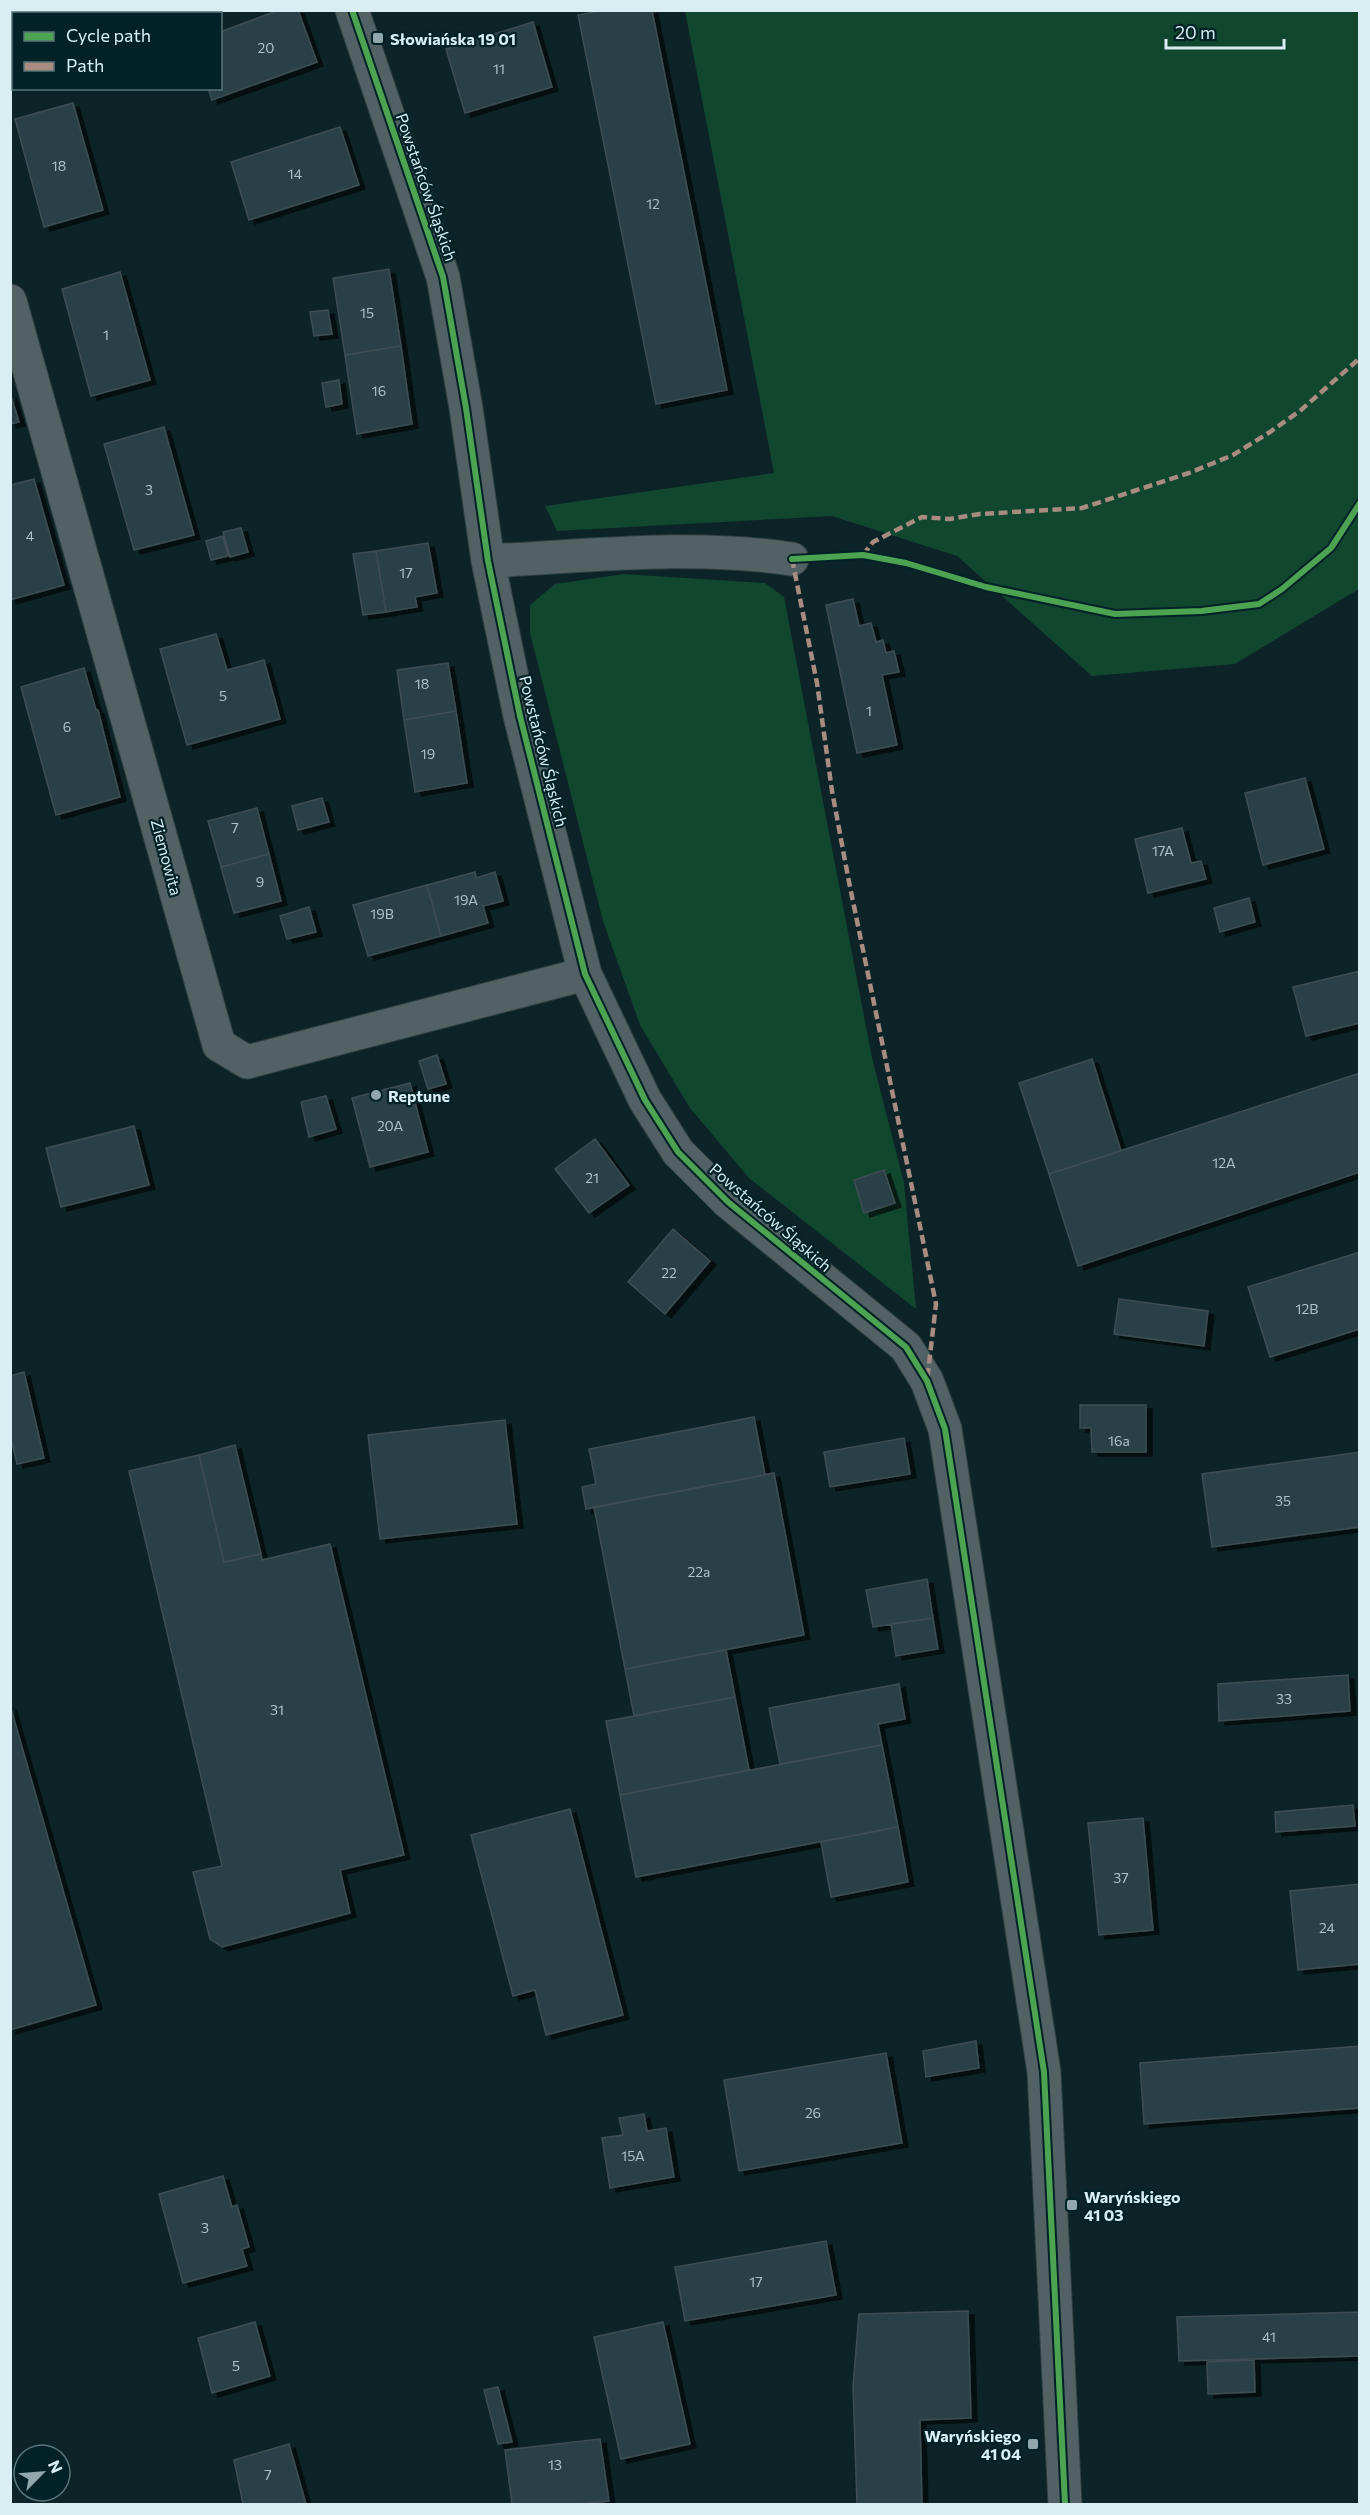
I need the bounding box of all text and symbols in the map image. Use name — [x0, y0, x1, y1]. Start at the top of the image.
legend — [12, 12, 222, 90]
scale bar — [1166, 12, 1284, 50]
text: 20 m — [1175, 21, 1216, 43]
text: Cycle path — [66, 24, 151, 46]
place label: Słowiańska 19 01 — [390, 29, 516, 48]
marker: Słowiańska 19 01 — [371, 31, 385, 45]
house number: 20 — [258, 39, 274, 56]
text: Path — [66, 54, 104, 76]
house number: 11 — [493, 60, 505, 77]
street label: Powstańców Śląskich — [393, 111, 461, 263]
house number: 18 — [52, 157, 66, 174]
house number: 14 — [288, 165, 303, 182]
house number: 12 — [646, 195, 660, 212]
house number: 15 — [360, 304, 374, 321]
house number: 1 — [103, 326, 109, 343]
house number: 16 — [372, 382, 386, 399]
house number: 3 — [145, 481, 153, 498]
house number: 4 — [26, 527, 35, 544]
house number: 17 — [399, 564, 413, 581]
street label: Powstańców Śląskich — [516, 673, 572, 829]
house number: 18 — [415, 675, 429, 692]
house number: 5 — [219, 687, 227, 704]
house number: 1 — [866, 702, 872, 719]
house number: 6 — [63, 718, 71, 735]
house number: 19 — [421, 745, 435, 762]
street label: Ziemowita — [148, 817, 186, 897]
house number: 7 — [231, 819, 239, 836]
house number: 17A — [1152, 842, 1174, 859]
house number: 9 — [256, 873, 264, 890]
house number: 19A — [454, 891, 478, 908]
house number: 19B — [370, 905, 394, 922]
place label: Reptune — [388, 1086, 450, 1105]
marker: Reptune — [369, 1088, 383, 1102]
house number: 20A — [377, 1117, 403, 1134]
house number: 12A — [1212, 1154, 1236, 1171]
street label: Powstańców Śląskich — [706, 1159, 836, 1275]
house number: 21 — [585, 1169, 599, 1186]
house number: 22 — [661, 1264, 677, 1281]
house number: 12B — [1296, 1300, 1318, 1317]
house number: 16a — [1108, 1432, 1130, 1449]
house number: 35 — [1275, 1492, 1291, 1509]
house number: 22a — [688, 1563, 710, 1580]
house number: 33 — [1276, 1690, 1292, 1707]
house number: 31 — [270, 1701, 284, 1718]
house number: 37 — [1113, 1869, 1129, 1886]
house number: 24 — [1319, 1919, 1336, 1936]
house number: 26 — [805, 2104, 821, 2121]
house number: 15A — [621, 2147, 645, 2164]
place label: Waryńskiego 41 03 — [1084, 2187, 1181, 2224]
marker: Waryńskiego 41 03 — [1065, 2198, 1079, 2212]
house number: 3 — [201, 2219, 209, 2236]
house number: 17 — [749, 2273, 763, 2290]
house number: 41 — [1262, 2328, 1276, 2345]
house number: 5 — [232, 2357, 240, 2374]
place label: Waryńskiego 41 04 — [924, 2426, 1021, 2463]
marker: Waryńskiego 41 04 — [1026, 2437, 1040, 2451]
north arrow — [12, 2443, 72, 2503]
house number: 13 — [548, 2456, 562, 2473]
text: N — [45, 2457, 67, 2476]
house number: 7 — [264, 2466, 272, 2483]

